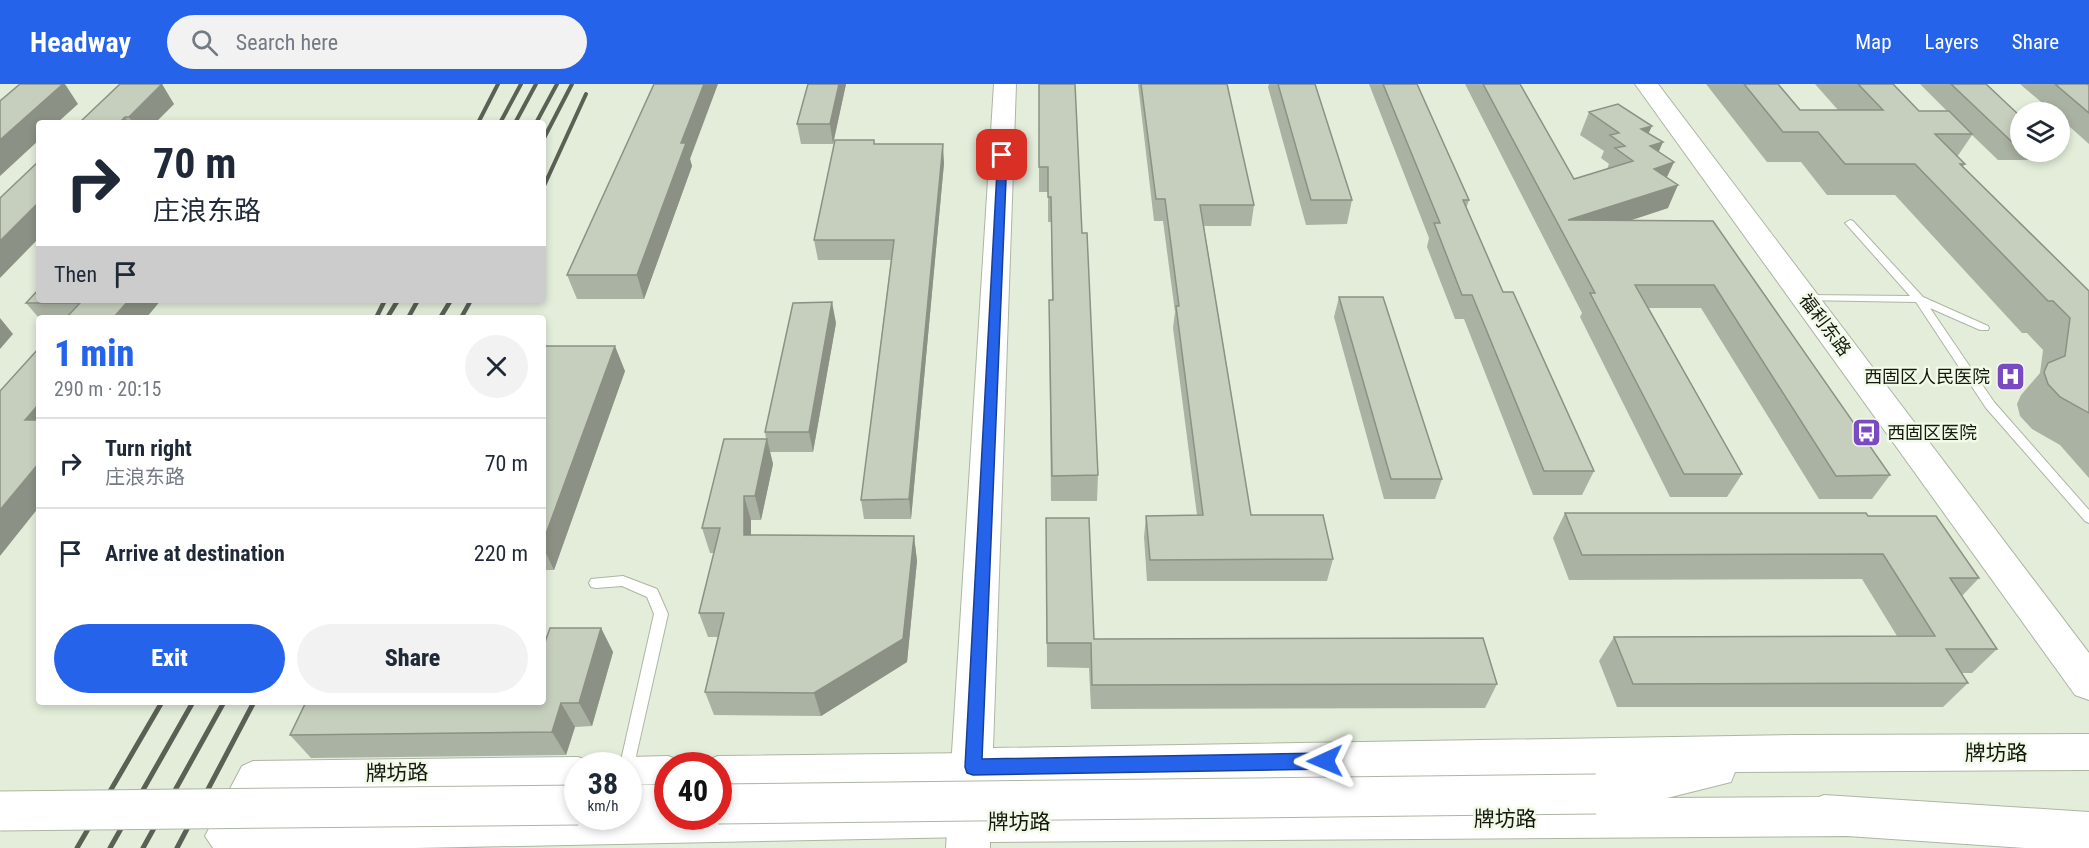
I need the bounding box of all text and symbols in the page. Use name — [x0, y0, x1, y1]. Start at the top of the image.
search box — [167, 15, 587, 69]
text: Headway — [30, 26, 131, 59]
icon: search — [188, 26, 221, 59]
text: Search here — [236, 30, 338, 55]
text: Map — [1855, 30, 1892, 54]
text: Layers — [1925, 30, 1979, 54]
text: Share — [2012, 30, 2059, 54]
map controls — [2010, 102, 2070, 162]
button: layers — [2010, 102, 2070, 162]
pin — [976, 129, 1027, 180]
icon: arrive — [985, 138, 1018, 171]
text: 70 m — [153, 139, 236, 188]
icon: right — [54, 144, 132, 222]
text: 庄浪东路 — [153, 195, 261, 227]
icon: arrive — [109, 258, 142, 291]
text: Then — [54, 262, 97, 287]
street label: 福利东路 — [1795, 290, 1855, 360]
text: 1 min — [54, 333, 134, 375]
button: close — [465, 335, 528, 398]
hospital icon: 西固区人民医院 — [1995, 361, 2027, 393]
place label: 西固区人民医院 — [1864, 366, 1990, 387]
text: 290 m · 20:15 — [54, 377, 161, 401]
bus stop icon: 西固区医院 — [1850, 417, 1882, 449]
place label: 西固区医院 — [1887, 422, 1977, 443]
text: Turn right — [105, 436, 192, 461]
icon: right — [54, 447, 87, 480]
text: 70 m — [485, 451, 528, 476]
text: 庄浪东路 — [105, 465, 185, 489]
icon: arrive — [54, 537, 87, 570]
text: Arrive at destination — [105, 541, 285, 566]
text: 220 m — [474, 541, 528, 566]
button: Exit — [54, 624, 285, 693]
button: Share — [297, 624, 528, 693]
position arrow — [1293, 729, 1357, 793]
street label: 牌坊路 — [1965, 741, 2028, 765]
speed limit sign: 40 — [654, 752, 732, 830]
street label: 牌坊路 — [365, 760, 429, 786]
text: 38 — [588, 766, 618, 801]
text: km/h — [588, 797, 618, 815]
street label: 牌坊路 — [1474, 807, 1537, 831]
street label: 牌坊路 — [988, 810, 1051, 834]

